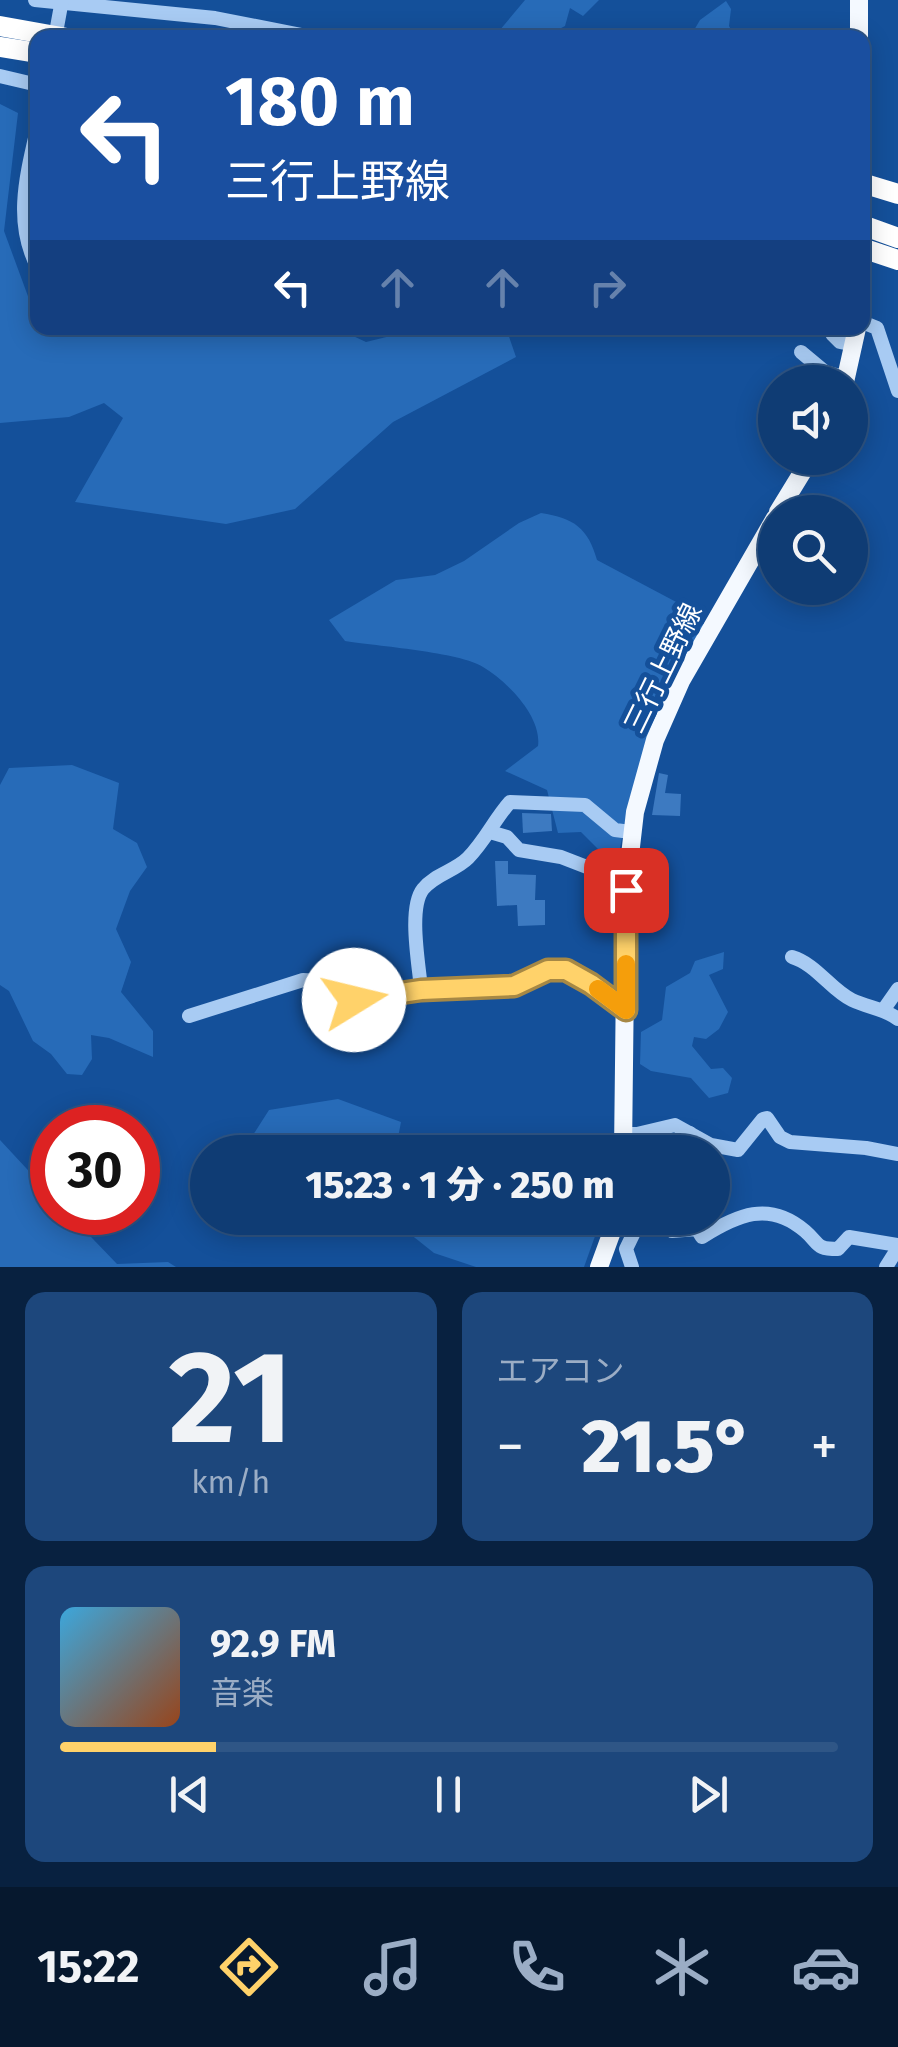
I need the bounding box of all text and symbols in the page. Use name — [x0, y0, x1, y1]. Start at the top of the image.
text: 180 m — [225, 60, 415, 144]
icon: left — [60, 70, 190, 200]
text: 三行上野線 — [225, 155, 450, 209]
icon: left — [265, 260, 320, 315]
icon: ahead — [370, 260, 425, 315]
icon: ahead — [475, 260, 530, 315]
icon: right — [580, 260, 635, 315]
map controls — [758, 365, 868, 605]
button: sound — [758, 365, 868, 475]
button: search — [758, 495, 868, 605]
street label: 三行上野線 — [617, 598, 709, 738]
pin — [584, 848, 669, 933]
icon: arrive — [599, 863, 654, 918]
position arrow — [302, 948, 406, 1052]
speed limit sign: 30 — [30, 1105, 160, 1235]
text: 15:23 · 1 分 · 250 m — [306, 1162, 614, 1208]
text: 21 — [168, 1320, 293, 1476]
text: エアコン — [497, 1352, 625, 1390]
text: 21.5° — [582, 1402, 753, 1492]
text: − — [497, 1414, 524, 1480]
text: + — [811, 1414, 838, 1480]
text: km/h — [191, 1463, 270, 1501]
text: 92.9 FM — [210, 1621, 336, 1667]
text: 音楽 — [210, 1674, 274, 1712]
icon: previous — [162, 1767, 217, 1822]
icon: pause — [421, 1767, 476, 1822]
icon: next — [681, 1767, 736, 1822]
icon: directions — [214, 1932, 284, 2002]
icon: music — [358, 1932, 428, 2002]
icon: phone — [502, 1932, 572, 2002]
icon: climate — [647, 1932, 717, 2002]
icon: car — [791, 1932, 861, 2002]
text: 15:22 — [37, 1940, 139, 1994]

